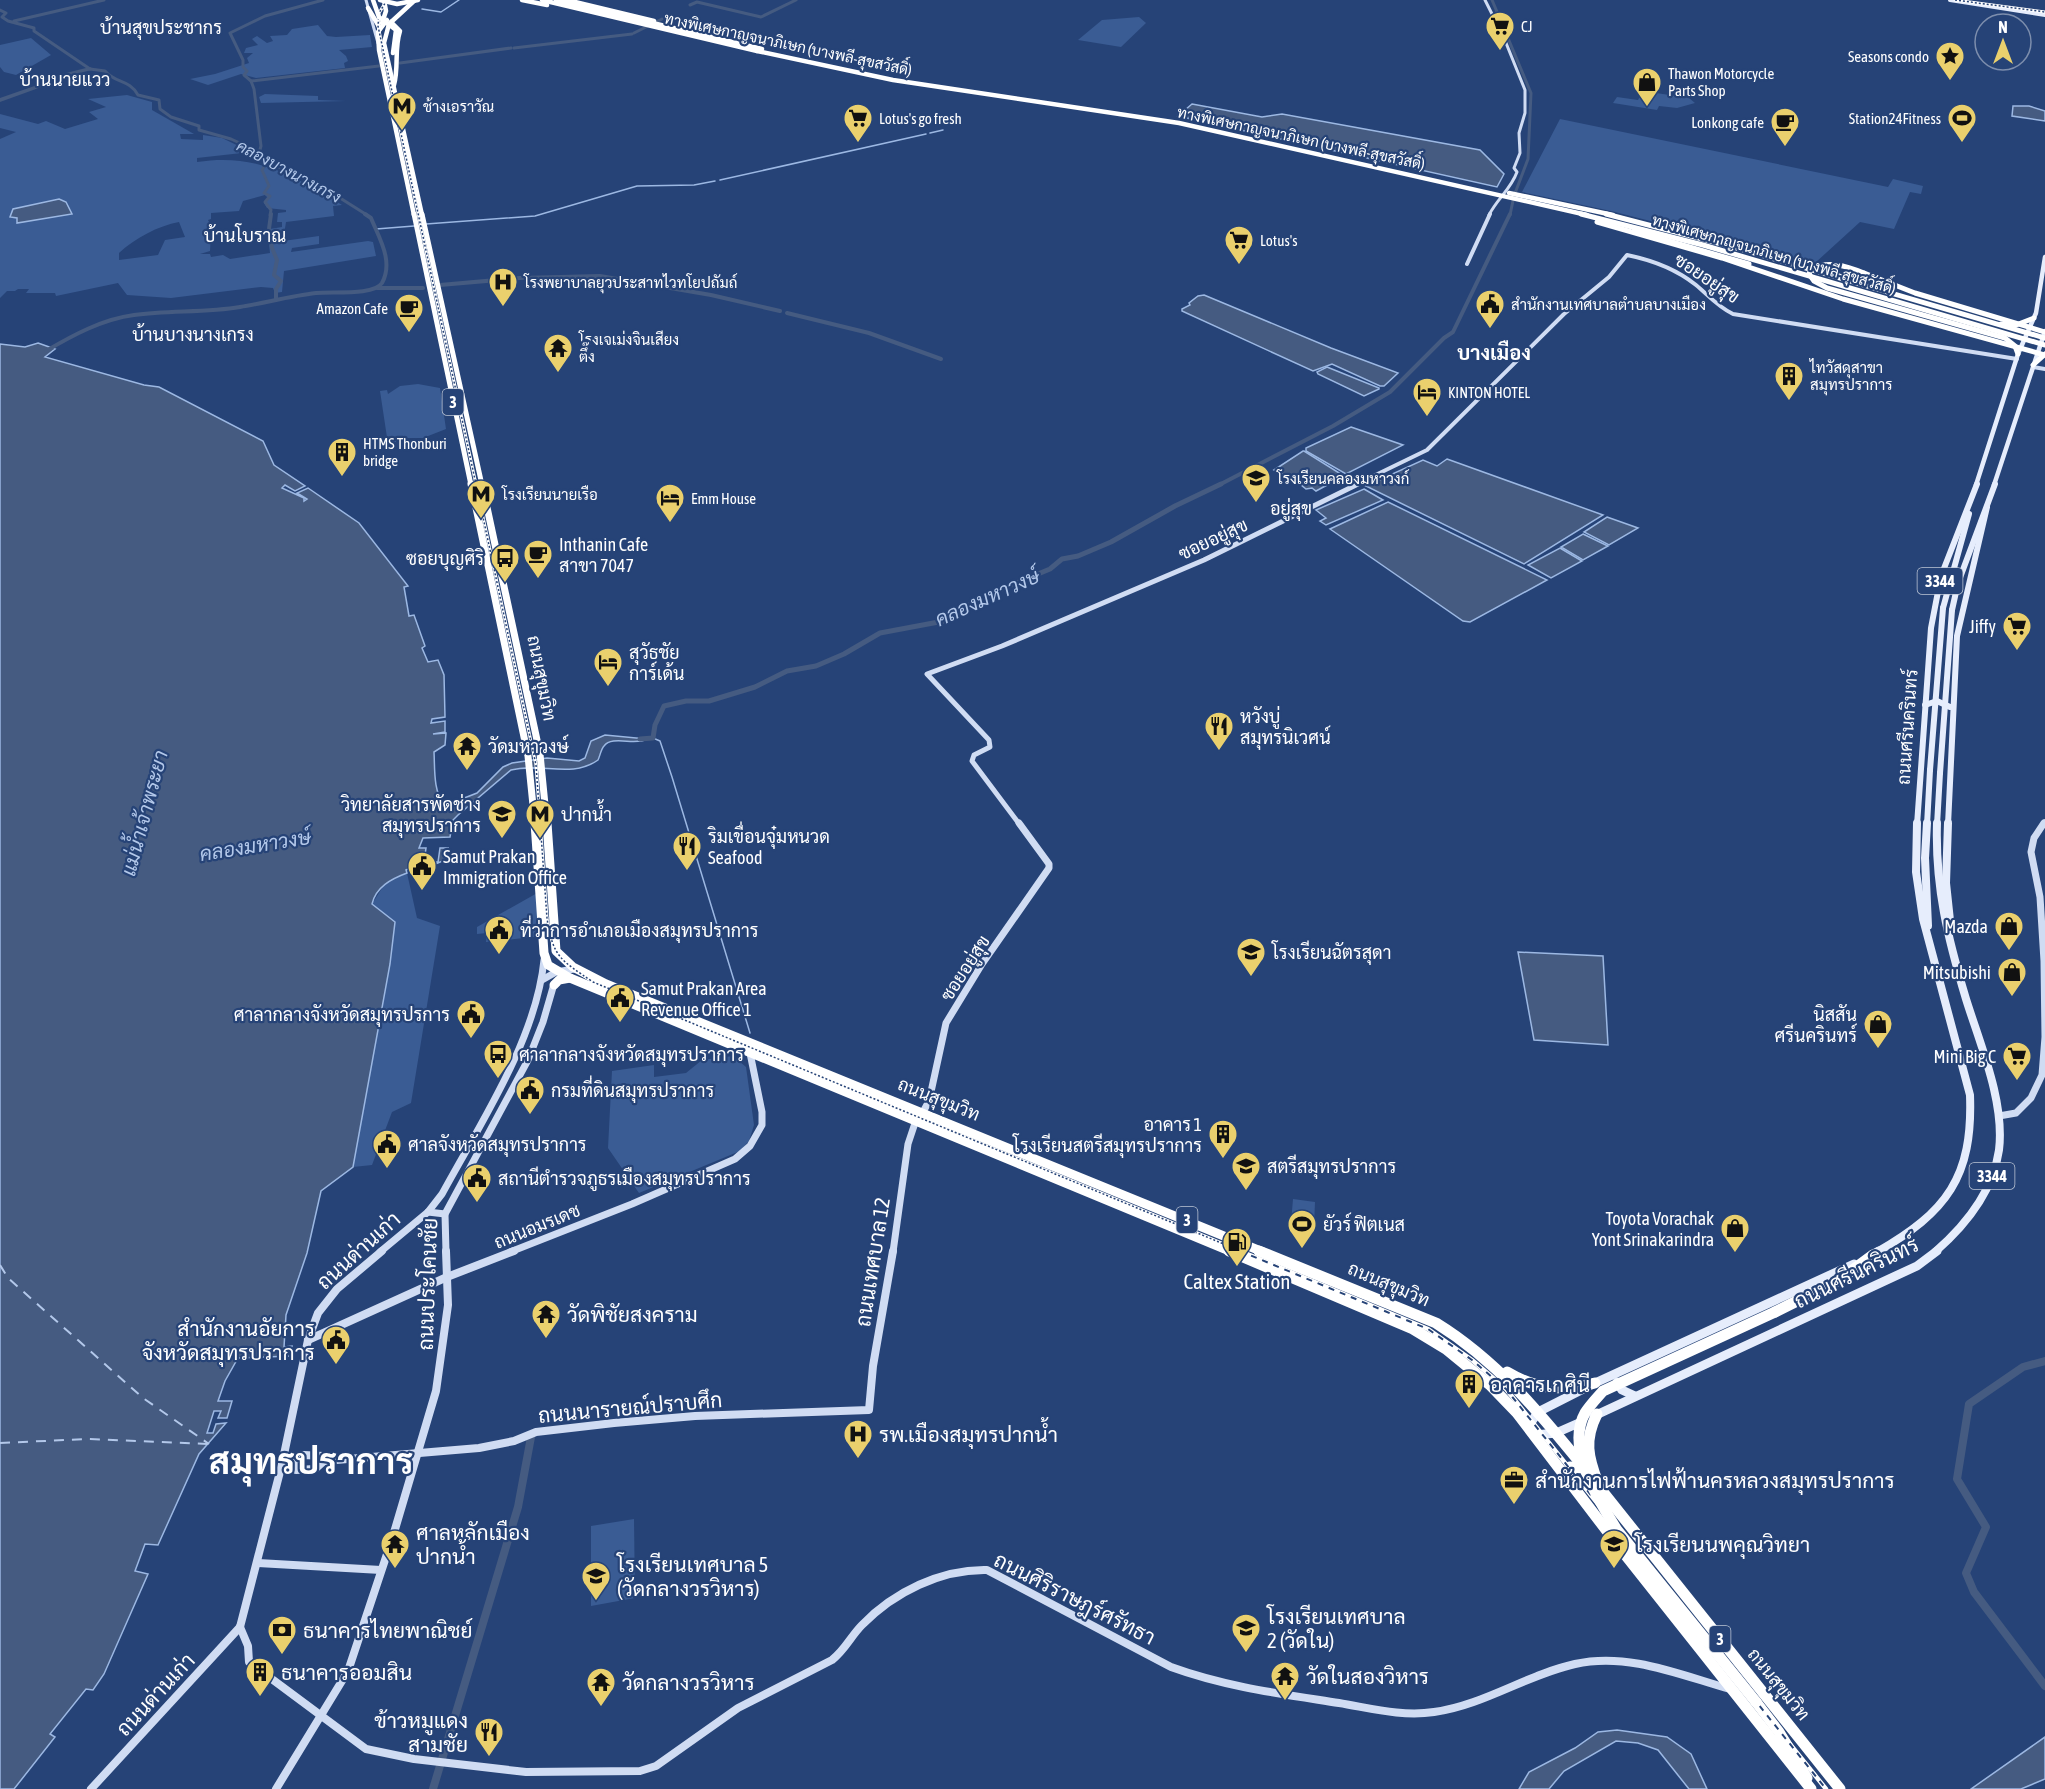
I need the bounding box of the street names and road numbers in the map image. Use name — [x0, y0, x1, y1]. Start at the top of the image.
street label: ทางพิเศษกาญจนาภิเษก (บางพลี-สุขสวัสดิ์) — [662, 3, 915, 82]
street label: ทางพิเศษกาญจนาภิเษก (บางพลี-สุขสวัสดิ์) — [1175, 97, 1428, 176]
street label: ทางพิเศษกาญจนาภิเษก (บางพลี-สุขสวัสดิ์) — [1649, 205, 1900, 300]
street label: ซอยอยู่สุข — [1669, 248, 1744, 310]
road number: 3 — [442, 389, 464, 415]
street label: ซอยอยู่สุข — [1175, 513, 1252, 567]
road number: 3344 — [1918, 568, 1962, 594]
street label: ถนนสุขุมวิท — [521, 633, 561, 723]
street label: ถนนศรีนครินทร์ — [1890, 668, 1922, 786]
street label: ซอยอยู่สุข — [935, 931, 996, 1006]
street label: ถนนสุขุมวิท — [894, 1073, 983, 1127]
road number: 3344 — [1970, 1163, 2014, 1189]
street label: ถนนเทศบาล 12 — [850, 1196, 894, 1328]
street label: ถนนอมรเดช — [491, 1199, 583, 1253]
street label: ถนนด่านเก่า — [311, 1206, 405, 1294]
road number: 3 — [1176, 1207, 1198, 1233]
street label: ถนนประโคนชัย — [413, 1217, 441, 1351]
street label: ถนนศรีนครินทร์ — [1789, 1231, 1922, 1312]
street label: ถนนสุขุมวิท — [1344, 1257, 1433, 1312]
street label: ถนนนารายณ์ปราบศึก — [537, 1386, 723, 1427]
street label: ถนนศิริราษฎร์ศรัทธา — [989, 1546, 1160, 1652]
road number: 3 — [1710, 1626, 1730, 1652]
street label: ถนนสุขุมวิท — [1742, 1644, 1814, 1726]
street label: ถนนด่านเก่า — [111, 1648, 199, 1740]

